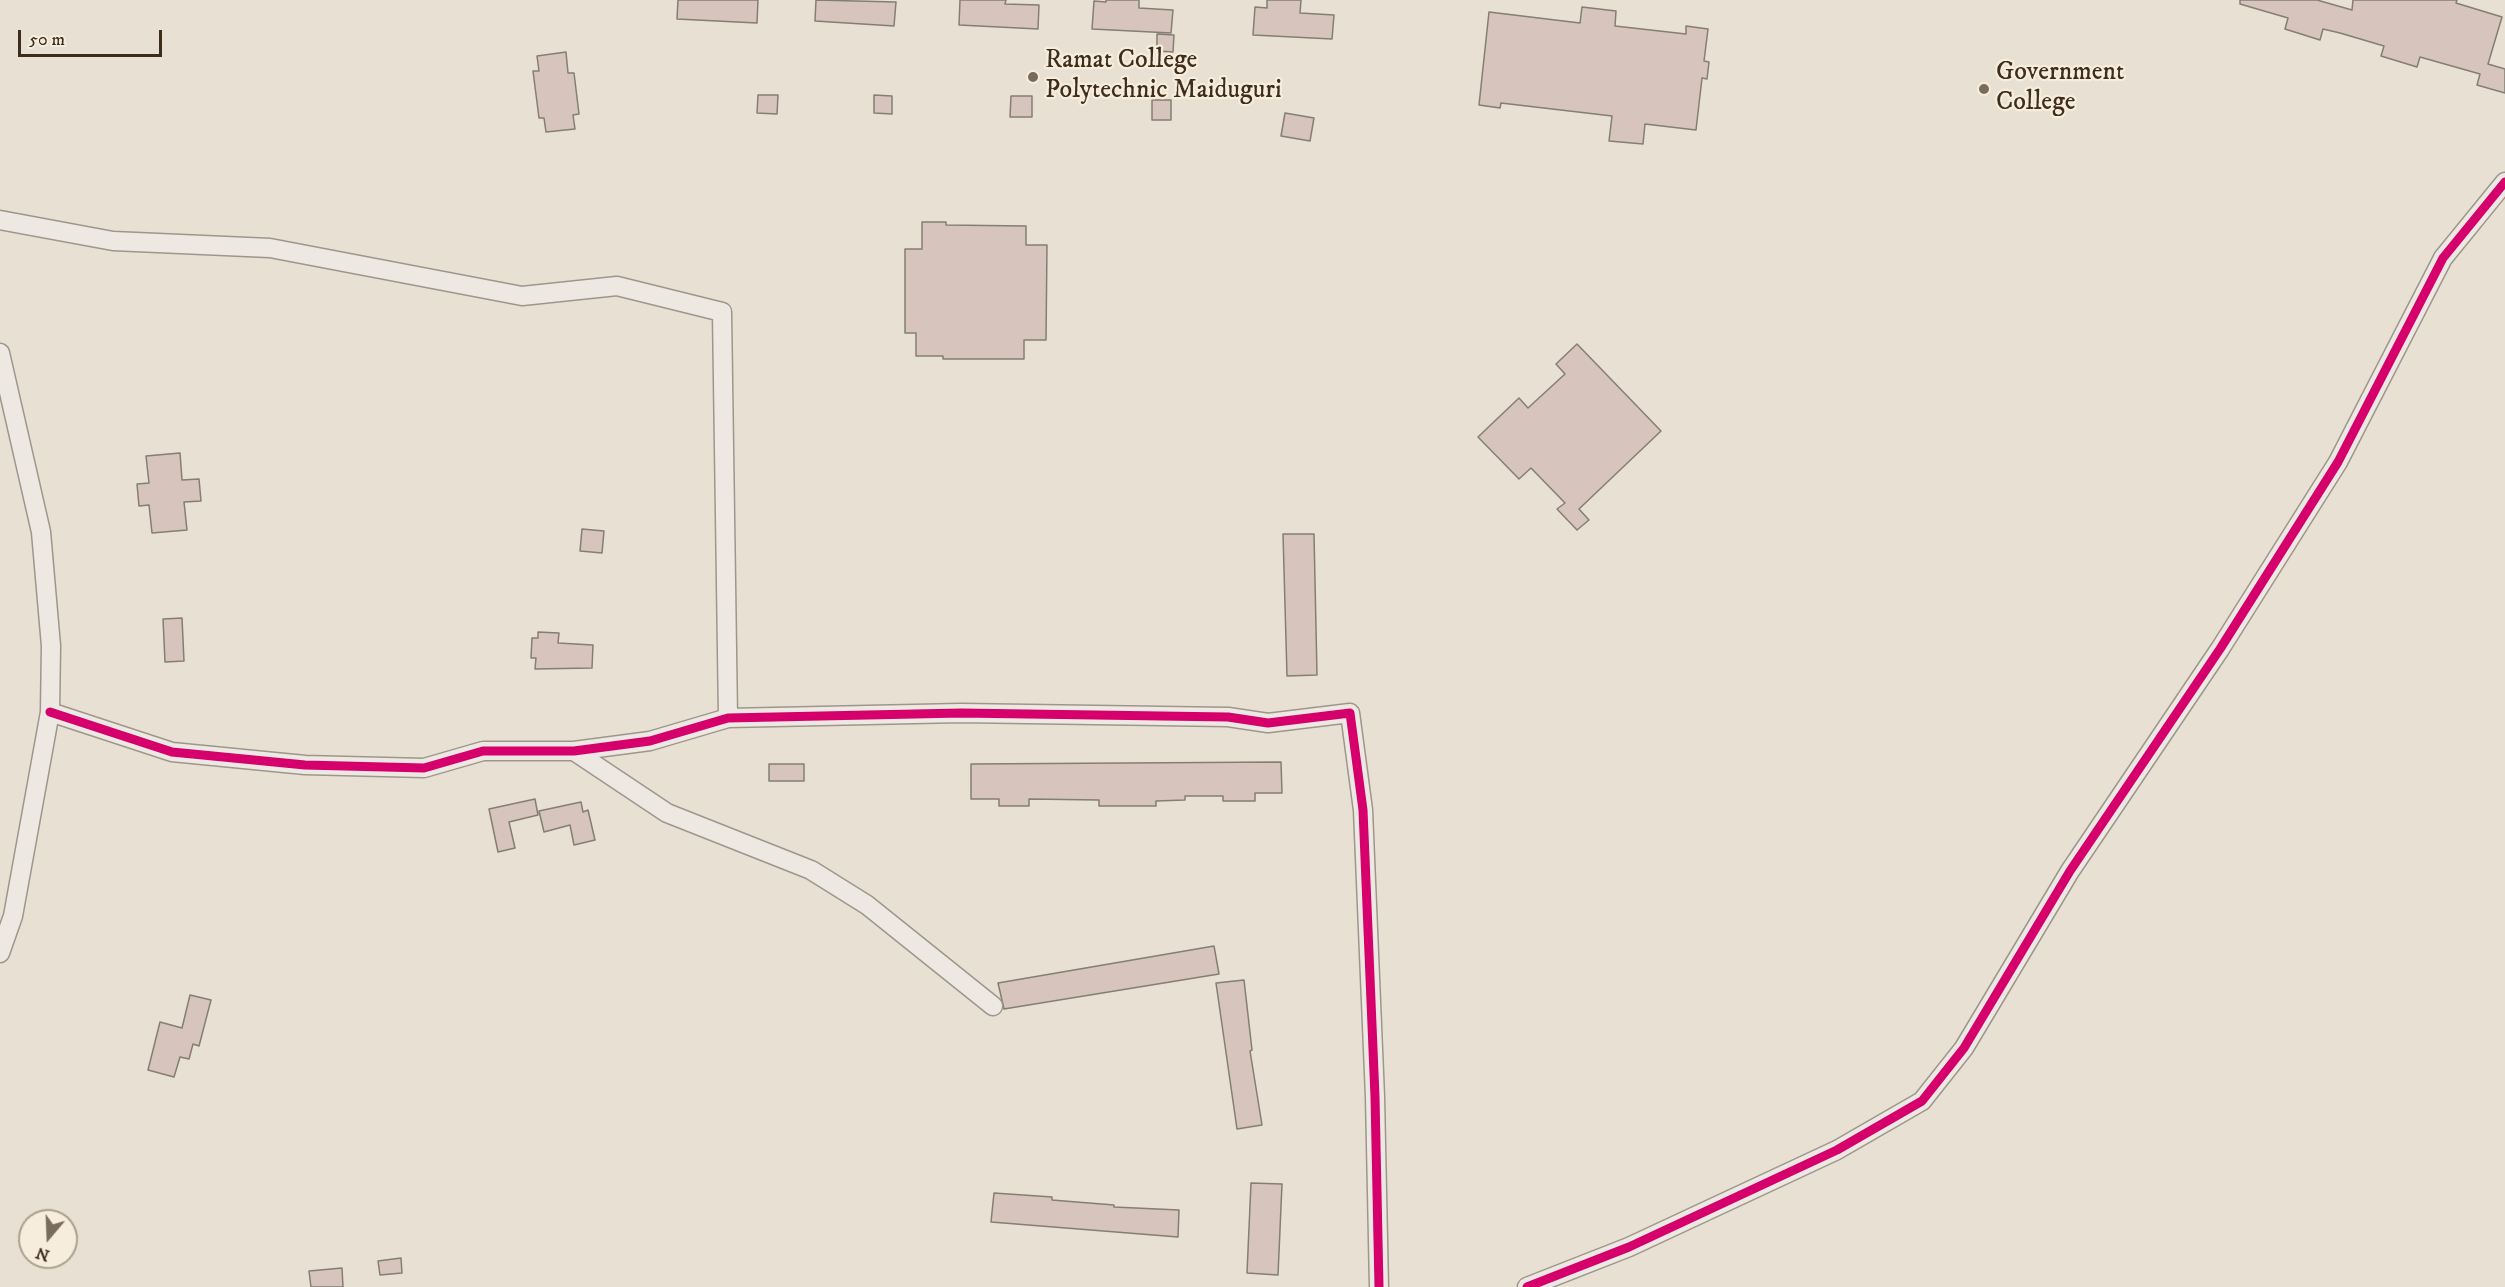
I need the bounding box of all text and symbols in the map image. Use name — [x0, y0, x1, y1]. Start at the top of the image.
scale bar — [21, 18, 165, 56]
text: 50 m — [29, 29, 65, 51]
place label: Ramat College Polytechnic Maiduguri — [1045, 46, 1282, 107]
place label: Government College — [1996, 58, 2124, 119]
marker: Ramat College Polytechnic Maiduguri — [1026, 70, 1040, 84]
marker: Government College — [1977, 82, 1991, 96]
north arrow — [18, 1209, 78, 1269]
text: N — [33, 1243, 52, 1266]

